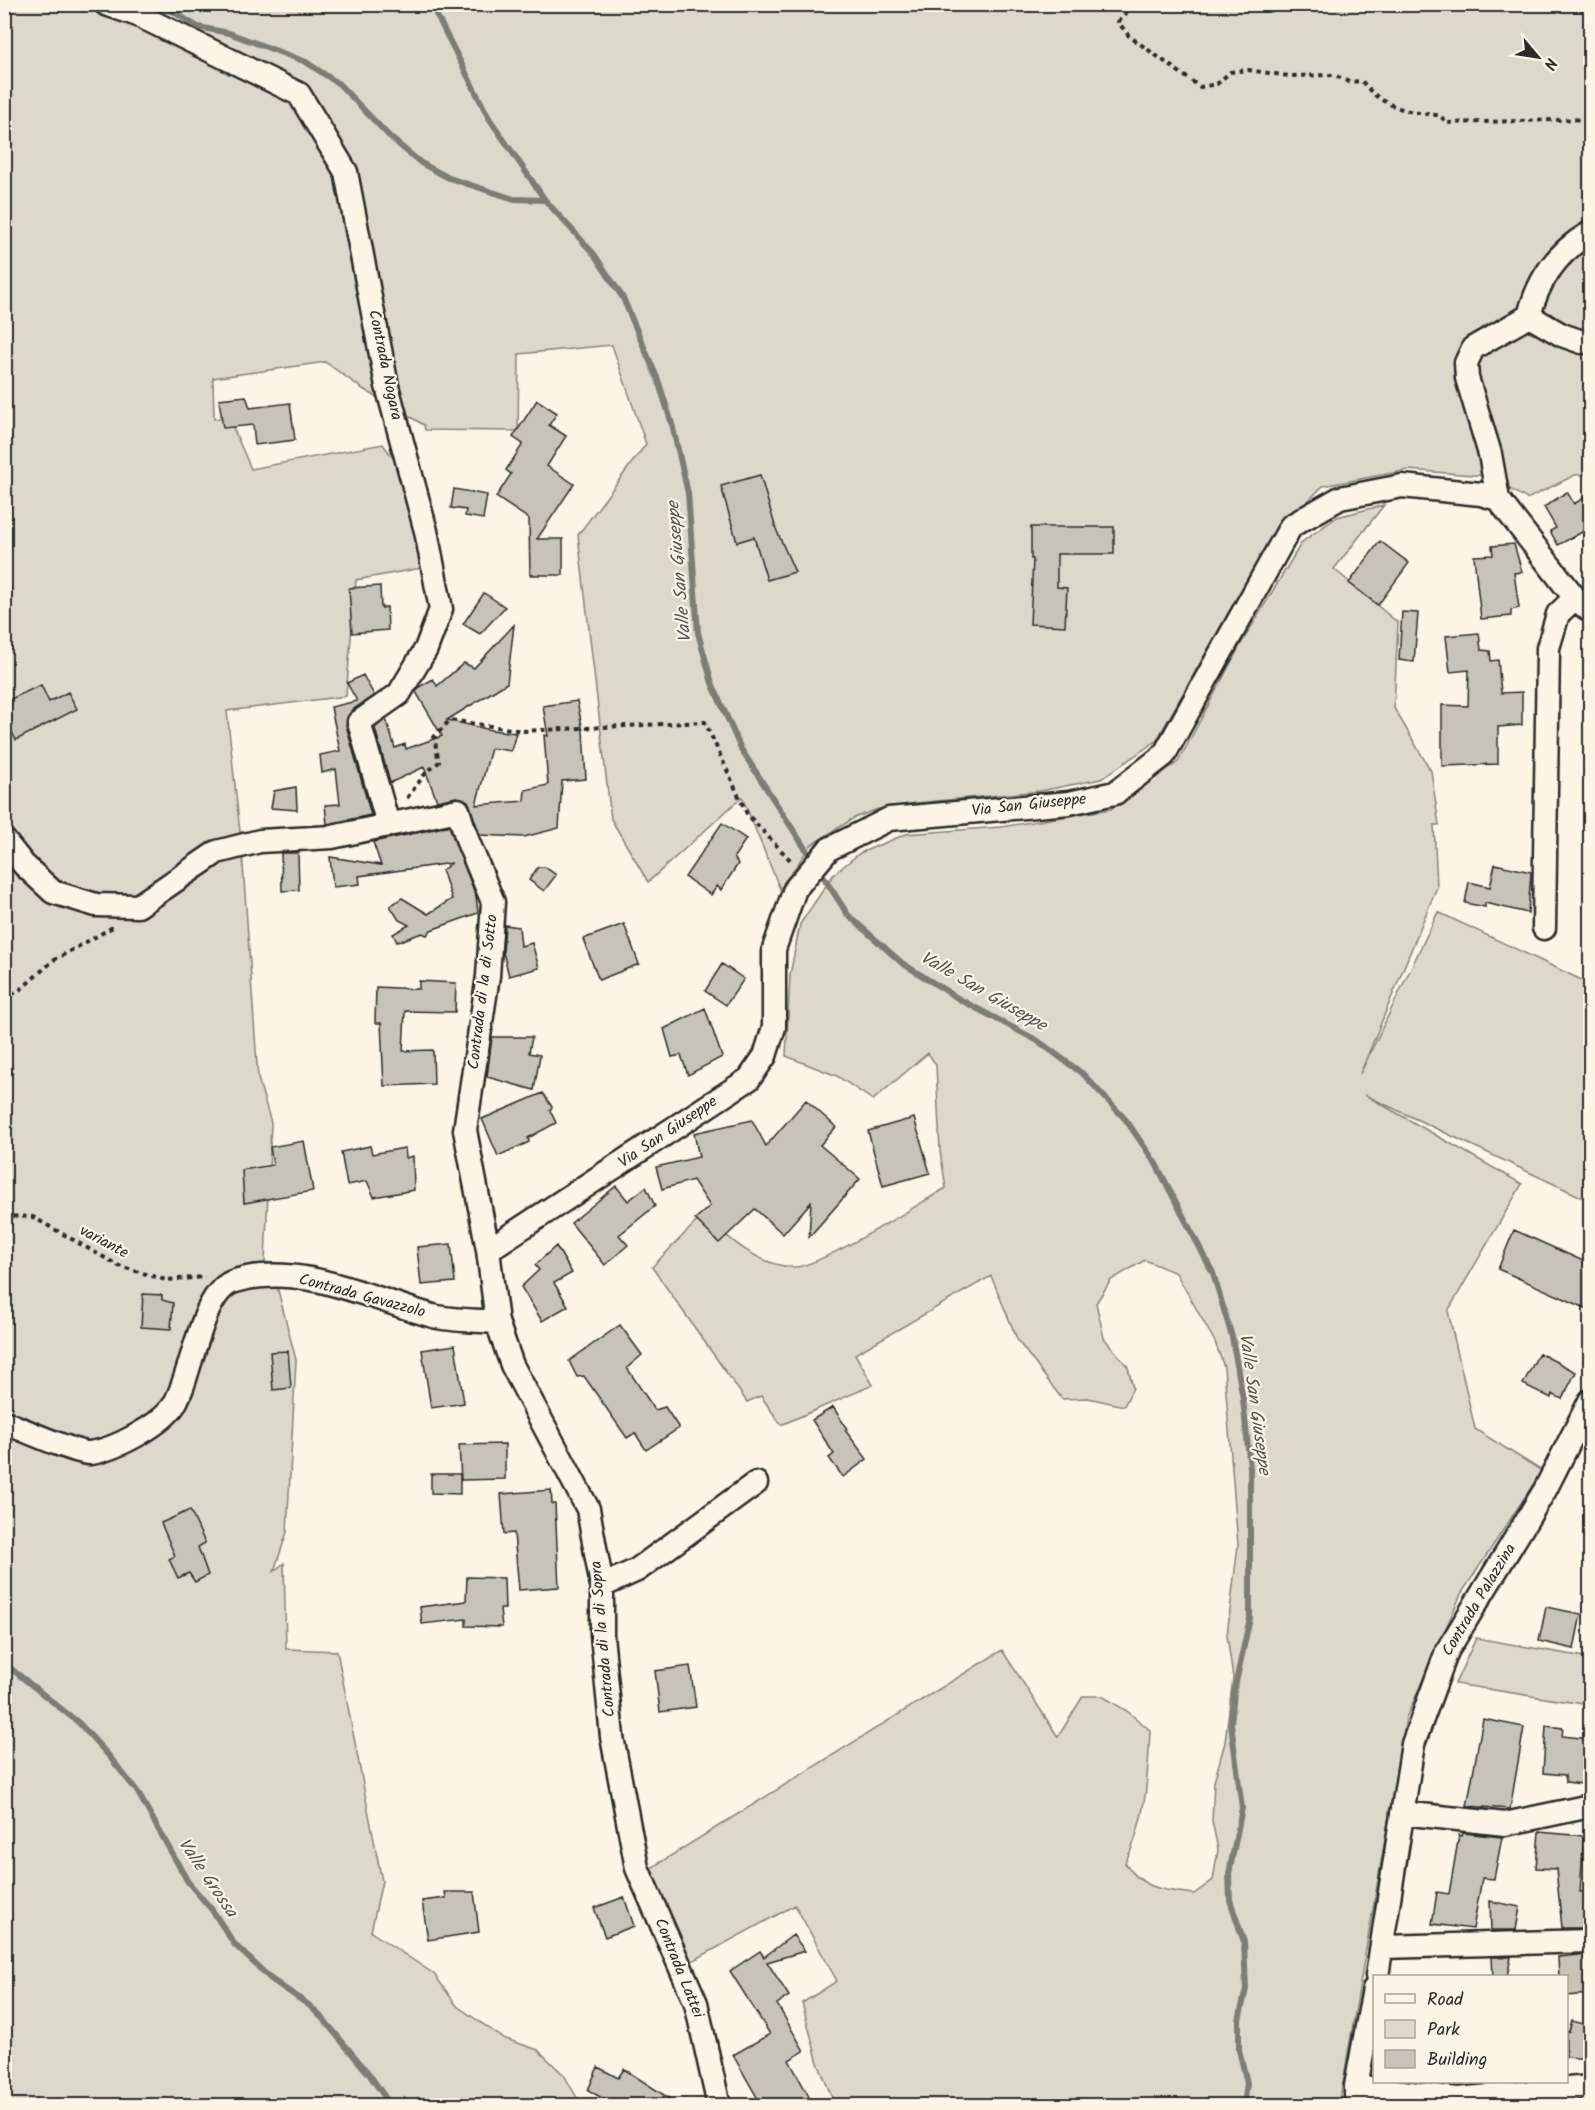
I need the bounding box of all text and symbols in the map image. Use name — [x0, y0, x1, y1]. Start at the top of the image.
north arrow — [1508, 27, 1568, 87]
text: N — [1536, 53, 1563, 74]
street label: Contrada Nogara — [361, 308, 409, 422]
water label: Valle San Giuseppe — [659, 498, 701, 644]
street label: Via San Giuseppe — [971, 787, 1087, 823]
street label: Contrada di la di Sotto — [461, 913, 505, 1071]
water label: Valle San Giuseppe — [914, 944, 1053, 1041]
street label: Via San Giuseppe — [613, 1089, 723, 1175]
street label: variante — [75, 1219, 133, 1265]
street label: Contrada Gavazzolo — [296, 1267, 428, 1325]
water label: Valle San Giuseppe — [1230, 1332, 1279, 1478]
street label: Contrada Palazzina — [1435, 1539, 1523, 1661]
street label: Contrada di la di Sopra — [584, 1560, 622, 1718]
water label: Valle Grossa — [170, 1832, 245, 1925]
street label: Contrada Lattei — [648, 1914, 711, 2023]
legend — [1373, 1975, 1568, 2083]
text: Road — [1427, 1986, 1464, 2015]
text: Park — [1427, 2016, 1460, 2045]
text: Building — [1427, 2046, 1487, 2075]

